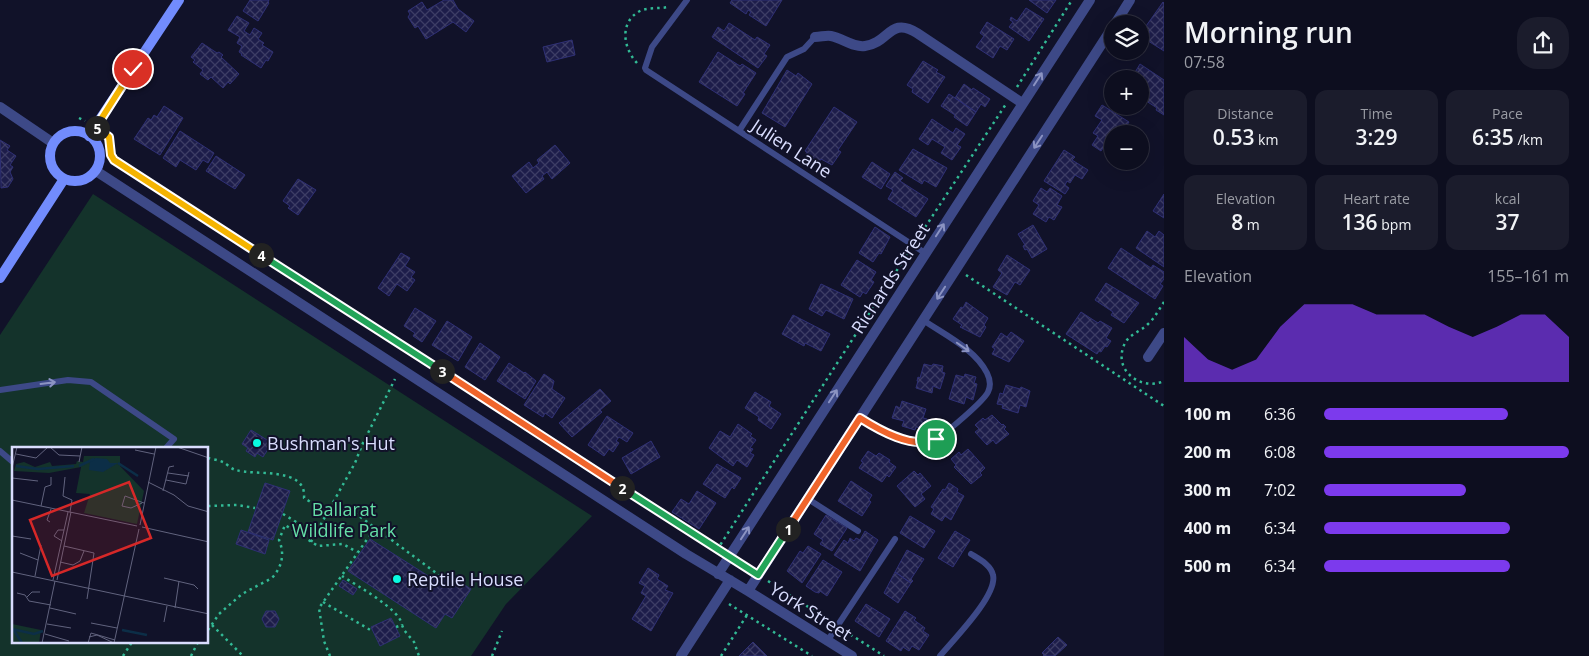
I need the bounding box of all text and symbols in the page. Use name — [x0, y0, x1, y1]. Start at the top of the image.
text: Morning run — [1184, 13, 1353, 51]
map controls — [1104, 15, 1149, 170]
button: layers — [1104, 15, 1149, 60]
button: share — [1517, 17, 1569, 69]
pin — [112, 48, 154, 90]
text: 07:58 — [1184, 51, 1225, 73]
icon: check — [119, 55, 147, 83]
button: + — [1104, 70, 1149, 115]
one-way arrow — [1033, 73, 1043, 87]
text: Distance — [1217, 104, 1274, 123]
text: Time — [1360, 104, 1393, 123]
text: Pace — [1492, 104, 1523, 123]
street label: Julien Lane — [745, 112, 837, 183]
pin: 5 — [84, 116, 110, 140]
text: 5 — [93, 119, 102, 138]
text: 0.53 — [1213, 123, 1254, 151]
text: 3:29 — [1356, 123, 1397, 151]
text: 6:35 — [1472, 123, 1514, 151]
button: − — [1104, 125, 1149, 170]
text: km — [1254, 130, 1278, 149]
text: /km — [1514, 130, 1543, 149]
one-way arrow — [1033, 135, 1044, 149]
text: Elevation — [1216, 189, 1275, 208]
text: Heart rate — [1343, 189, 1410, 208]
text: kcal — [1495, 189, 1520, 208]
text: 8 — [1231, 208, 1243, 236]
text: 136 — [1342, 208, 1378, 236]
text: 37 — [1495, 208, 1520, 236]
text: m — [1243, 215, 1260, 234]
text: bpm — [1378, 215, 1411, 234]
street label: Richards Street — [845, 218, 935, 338]
one-way arrow — [935, 223, 945, 237]
pin: 4 — [248, 242, 274, 268]
text: 4 — [257, 246, 266, 265]
text: Elevation — [1184, 265, 1252, 287]
text: 155–161 m — [1487, 265, 1569, 287]
one-way arrow — [935, 286, 946, 300]
one-way arrow — [956, 342, 970, 352]
pin: 3 — [430, 358, 454, 384]
text: 3 — [438, 362, 447, 381]
one-way arrow — [40, 377, 56, 387]
one-way arrow — [828, 389, 838, 403]
text: 100 m — [1184, 403, 1231, 425]
text: 6:36 — [1264, 403, 1296, 425]
pin — [915, 418, 957, 460]
icon: arrive — [922, 425, 950, 453]
place label: Bushman's Hut — [267, 431, 395, 455]
marker: Bushman's Hut — [251, 437, 263, 449]
text: 200 m — [1184, 441, 1231, 463]
text: 6:08 — [1264, 441, 1296, 463]
inset map — [12, 447, 209, 644]
pin: 2 — [610, 476, 634, 500]
text: 2 — [618, 479, 627, 498]
text: 300 m — [1184, 479, 1231, 501]
text: 7:02 — [1264, 479, 1296, 501]
park label: Ballarat Wildlife Park — [292, 497, 397, 542]
pin: 1 — [776, 516, 800, 542]
text: 400 m — [1184, 517, 1231, 539]
text: 6:34 — [1264, 517, 1296, 539]
text: 1 — [784, 520, 793, 539]
one-way arrow — [740, 526, 750, 540]
text: 500 m — [1184, 555, 1231, 577]
text: 6:34 — [1264, 555, 1296, 577]
place label: Reptile House — [407, 567, 523, 591]
marker: Reptile House — [391, 573, 403, 585]
street label: York Street — [765, 576, 857, 646]

